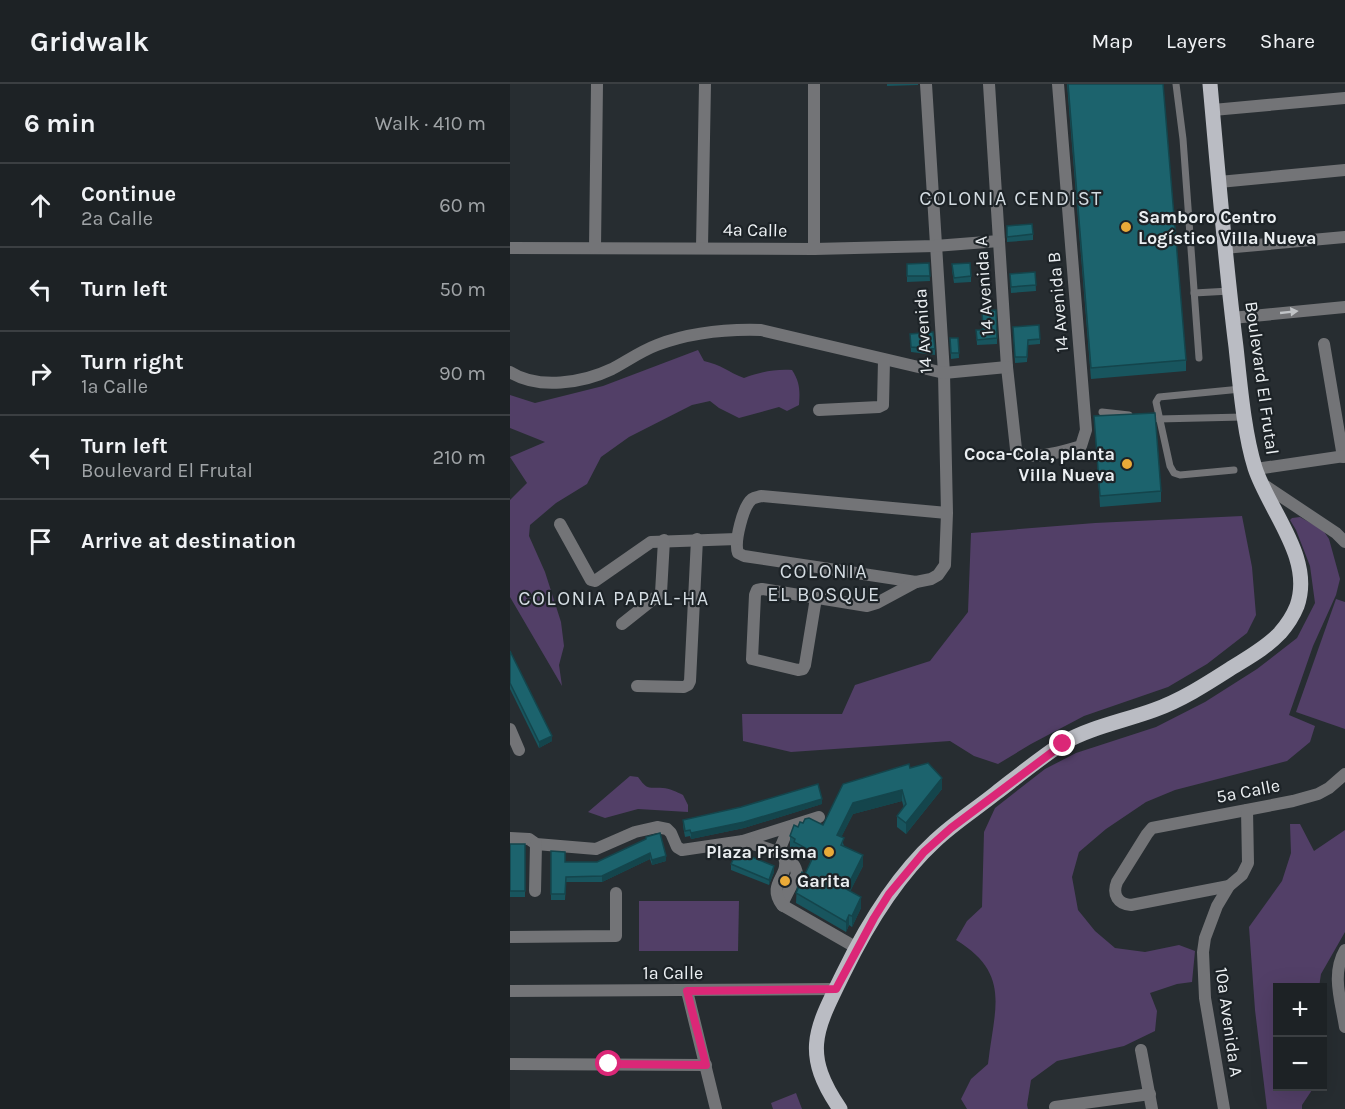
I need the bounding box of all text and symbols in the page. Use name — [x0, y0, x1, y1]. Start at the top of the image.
text: Gridwalk — [30, 25, 149, 58]
text: Map — [1091, 29, 1133, 53]
text: Layers — [1166, 29, 1227, 53]
text: Share — [1260, 29, 1315, 53]
text: 6 min — [24, 108, 96, 139]
text: Walk · 410 m — [375, 112, 486, 135]
text: Continue — [81, 181, 176, 207]
district label: COLONIA CENDIST — [919, 187, 1103, 210]
icon: ahead — [24, 189, 57, 222]
text: 60 m — [439, 194, 486, 217]
place label: Samboro Centro Logístico Villa Nueva — [1138, 206, 1317, 249]
text: 2a Calle — [81, 207, 153, 230]
street label: 4a Calle — [723, 218, 787, 242]
marker: Samboro Centro Logístico Villa Nueva — [1119, 220, 1133, 234]
street label: 14 Avenida A — [970, 235, 998, 337]
street label: 14 Avenida B — [1043, 251, 1073, 353]
icon: left — [24, 273, 57, 306]
text: Turn left — [81, 276, 168, 302]
text: 50 m — [439, 278, 486, 301]
street label: 14 Avenida — [909, 288, 937, 374]
street label: Boulevard El Frutal — [1240, 300, 1284, 456]
one-way arrow — [1279, 307, 1298, 317]
text: Turn right — [81, 349, 184, 375]
icon: right — [24, 357, 57, 390]
text: 90 m — [439, 362, 486, 385]
text: 1a Calle — [81, 375, 148, 398]
text: Turn left — [81, 433, 168, 459]
icon: left — [24, 441, 57, 474]
place label: Coca-Cola, planta Villa Nueva — [964, 443, 1115, 486]
text: 210 m — [432, 446, 486, 469]
marker: Coca-Cola, planta Villa Nueva — [1120, 457, 1134, 471]
text: Boulevard El Frutal — [81, 459, 253, 482]
icon: arrive — [24, 525, 57, 558]
text: Arrive at destination — [81, 528, 296, 554]
district label: COLONIA EL BOSQUE — [767, 560, 881, 606]
district label: COLONIA PAPAL-HA — [518, 587, 710, 610]
route end — [1049, 730, 1075, 756]
street label: 5a Calle — [1214, 774, 1282, 808]
place label: Plaza Prisma — [706, 841, 817, 863]
marker: Plaza Prisma — [822, 845, 836, 859]
place label: Garita — [797, 870, 850, 892]
marker: Garita — [778, 874, 792, 888]
street label: 1a Calle — [643, 962, 703, 984]
street label: 10a Avenida A — [1210, 966, 1248, 1078]
map controls — [1273, 983, 1327, 1091]
button: + — [1273, 983, 1327, 1037]
button: − — [1273, 1037, 1327, 1091]
route start — [595, 1050, 621, 1076]

